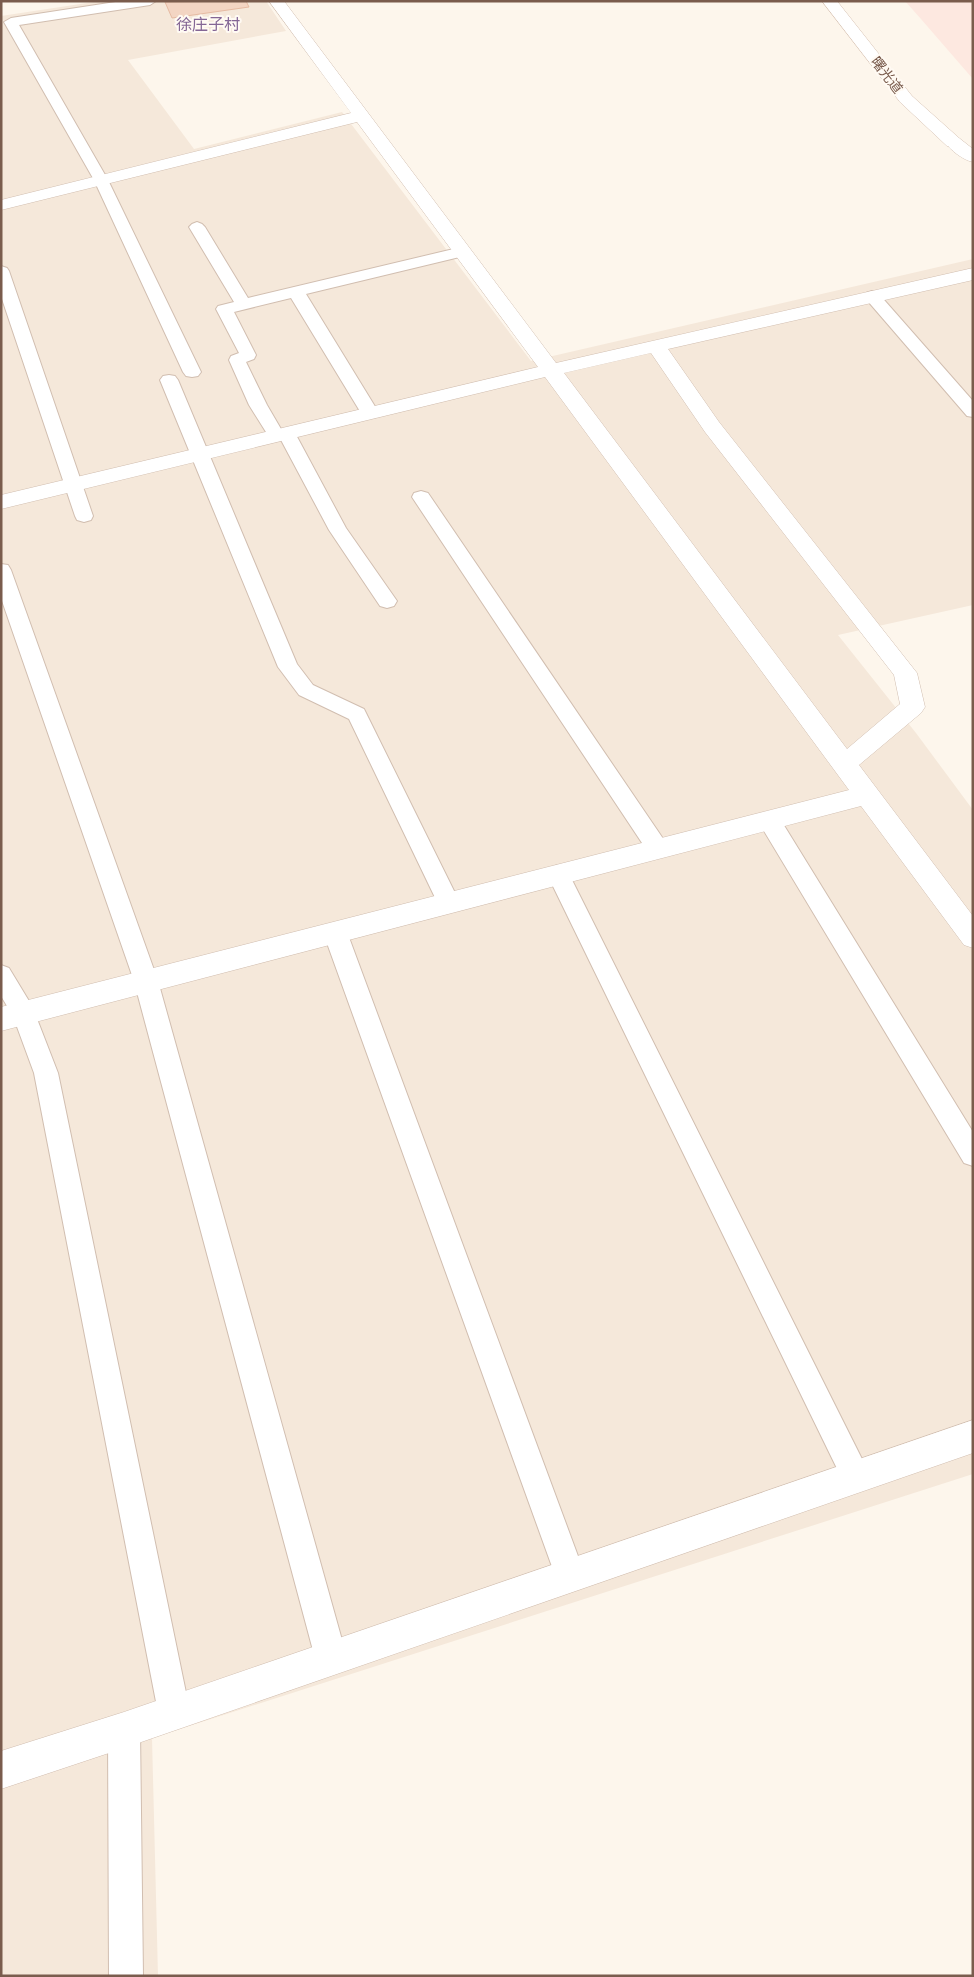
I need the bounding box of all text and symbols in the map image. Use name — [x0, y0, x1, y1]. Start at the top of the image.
district label: 徐庄子村 — [176, 15, 240, 35]
street label: 曙光道 — [867, 54, 906, 97]

